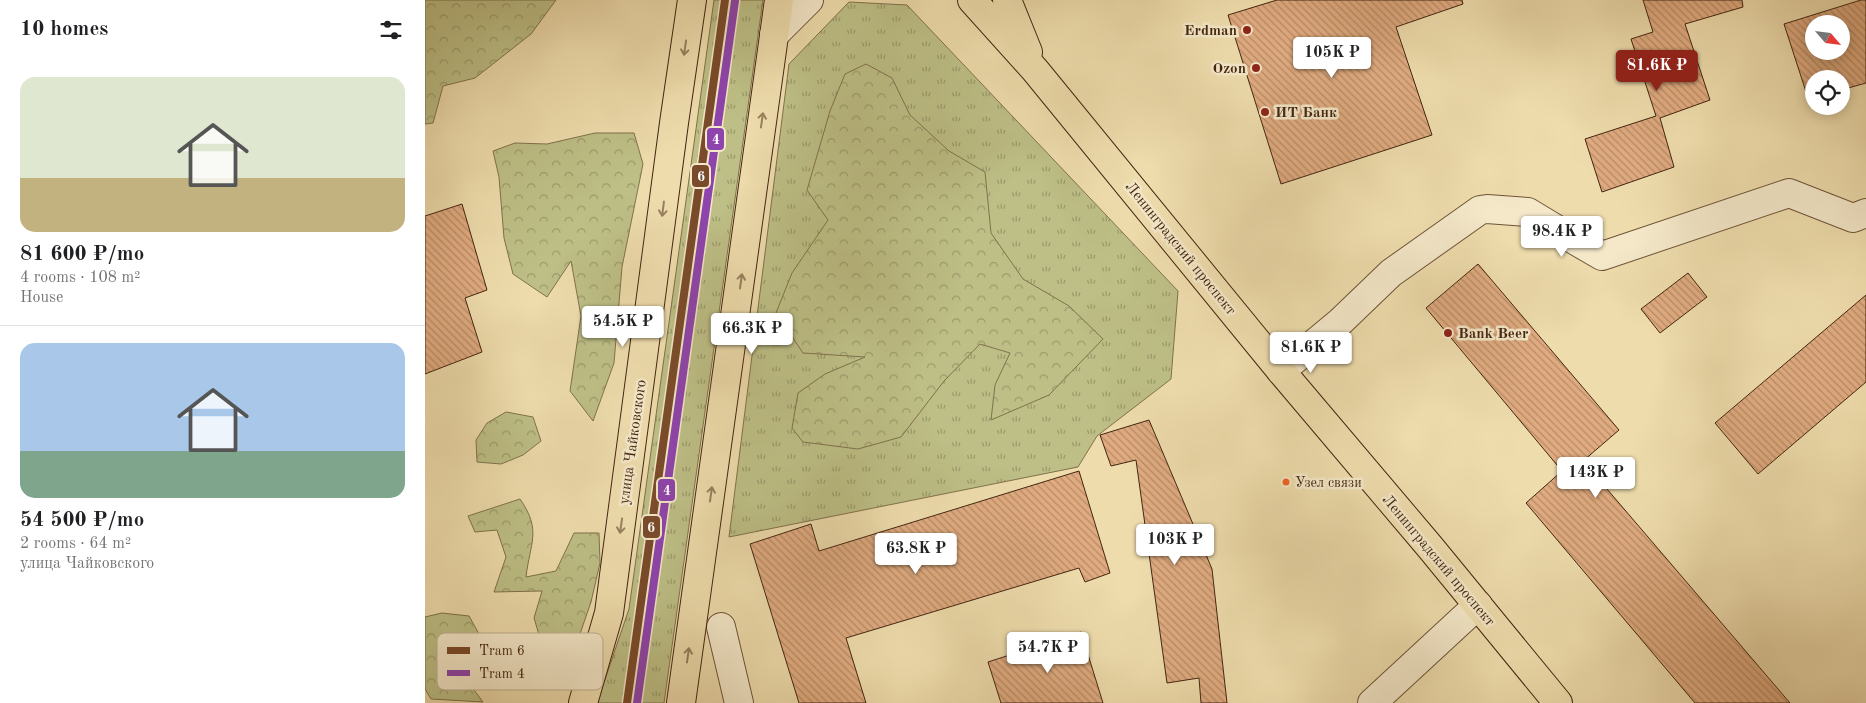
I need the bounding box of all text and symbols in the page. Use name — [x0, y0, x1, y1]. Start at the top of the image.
north arrow — [1805, 15, 1850, 60]
map controls — [1805, 15, 1850, 115]
icon: filters — [377, 16, 405, 44]
text: 10 homes — [20, 19, 108, 40]
place label: Erdman — [1184, 24, 1237, 39]
marker: Erdman — [1241, 24, 1253, 36]
pin: 105K ₽ — [1291, 36, 1373, 79]
one-way arrow — [679, 40, 689, 56]
text: 105K ₽ — [1304, 45, 1360, 61]
pin: 81.6K ₽ — [1611, 49, 1703, 92]
text: 81.6K ₽ — [1627, 58, 1687, 74]
place label: Ozon — [1213, 62, 1246, 77]
marker: Ozon — [1250, 62, 1262, 74]
button: locate — [1805, 70, 1850, 115]
marker: ИТ Банк — [1259, 106, 1271, 118]
place label: ИТ Банк — [1275, 106, 1337, 121]
icon: home — [168, 110, 258, 200]
one-way arrow — [758, 112, 768, 128]
line badge: 4 — [706, 127, 725, 151]
text: 4 — [712, 133, 720, 147]
line badge: 6 — [691, 164, 710, 188]
text: 6 — [697, 170, 705, 184]
street label: Ленинградский проспект — [1122, 180, 1238, 318]
one-way arrow — [658, 201, 668, 217]
pin: 98.4K ₽ — [1516, 216, 1608, 258]
text: 98.4K ₽ — [1532, 224, 1592, 240]
text: 81 600 ₽/mo — [20, 244, 144, 265]
text: 4 rooms · 108 m² — [20, 270, 140, 286]
one-way arrow — [736, 273, 746, 289]
text: House — [20, 290, 63, 306]
pin: 54.5K ₽ — [577, 306, 669, 348]
pin: 66.3K ₽ — [706, 312, 798, 355]
text: 54.5K ₽ — [593, 314, 653, 330]
text: 66.3K ₽ — [722, 321, 782, 337]
marker: Bank Beer — [1442, 327, 1454, 339]
place label: Bank Beer — [1458, 327, 1529, 342]
pin: 81.6K ₽ — [1265, 332, 1357, 374]
text: 81.6K ₽ — [1281, 340, 1341, 356]
icon: home — [168, 375, 258, 465]
street label: улица Чайковского — [617, 379, 650, 506]
pin: 143K ₽ — [1555, 456, 1637, 499]
text: 143K ₽ — [1568, 465, 1624, 481]
place label: Узел связи — [1295, 476, 1362, 490]
marker: Узел связи — [1281, 477, 1291, 487]
line badge: 4 — [657, 478, 676, 502]
text: 4 — [663, 484, 671, 498]
one-way arrow — [706, 486, 716, 502]
street label: Ленинградский проспект — [1379, 492, 1497, 629]
text: 54 500 ₽/mo — [20, 510, 144, 531]
line badge: 6 — [642, 515, 661, 539]
one-way arrow — [615, 518, 625, 534]
text: 6 — [647, 521, 655, 535]
pin: 103K ₽ — [1134, 524, 1216, 566]
pin: 63.8K ₽ — [870, 532, 962, 575]
text: 103K ₽ — [1147, 532, 1203, 548]
text: 2 rooms · 64 m² — [20, 536, 131, 552]
text: 63.8K ₽ — [886, 541, 946, 557]
text: улица Чайковского — [20, 556, 154, 572]
pin: 54.7K ₽ — [1002, 632, 1094, 674]
legend — [437, 633, 603, 690]
text: 54.7K ₽ — [1018, 640, 1078, 656]
text: Tram 6 — [479, 644, 525, 658]
one-way arrow — [683, 647, 693, 663]
text: Tram 4 — [479, 667, 525, 681]

